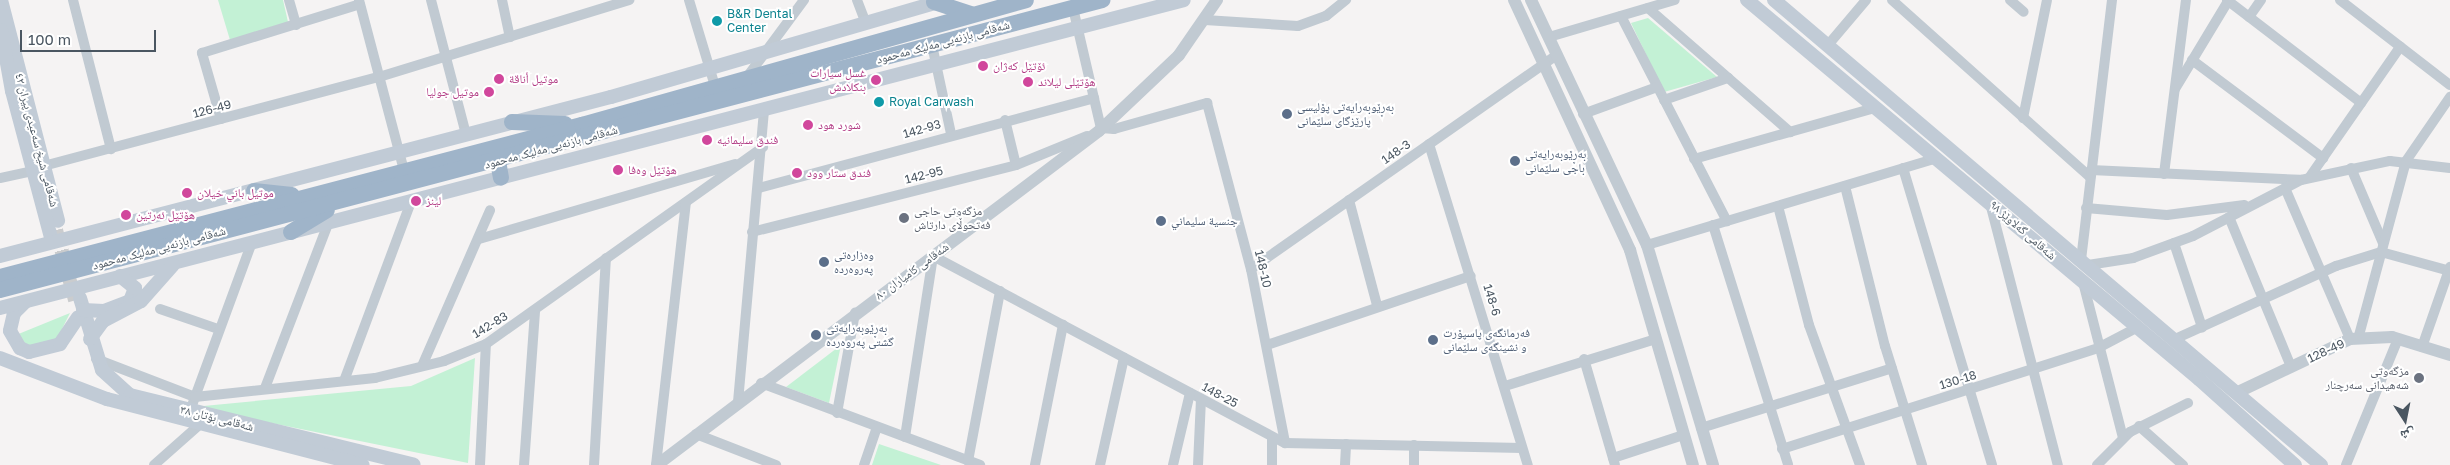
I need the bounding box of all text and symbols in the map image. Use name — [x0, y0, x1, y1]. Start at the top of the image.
place label: B&R Dental Center — [727, 7, 792, 35]
marker: B&R Dental Center — [711, 15, 723, 27]
street label: شەقامی بازنەیی مەلیک مەحمود — [875, 17, 1011, 67]
scale bar — [22, 20, 159, 52]
text: 100 m — [28, 30, 71, 48]
place label: ئۆتێل کەژان — [993, 59, 1045, 73]
marker: ئۆتێل کەژان — [977, 60, 989, 72]
place label: غسل سيارات بنكلادش — [810, 66, 866, 94]
street label: شەقامی شیخ سەعیدی پیران ٤٢ — [12, 71, 62, 209]
place label: موتيل أناقة — [509, 72, 558, 86]
marker: موتيل أناقة — [493, 73, 505, 85]
marker: غسل سيارات بنكلادش — [870, 74, 882, 86]
place label: هۆتێلی لیلاند — [1038, 75, 1096, 89]
marker: هۆتێلی لیلاند — [1022, 76, 1034, 88]
place label: موتيل جوليا — [426, 85, 479, 99]
marker: موتيل جوليا — [483, 86, 495, 98]
place label: Royal Carwash — [889, 95, 974, 109]
marker: Royal Carwash — [873, 96, 885, 108]
street label: 126-49 — [191, 97, 233, 121]
place label: بەڕێوبەرایەتی پۆلیسی پارێزگای سلێمانی — [1297, 100, 1394, 128]
marker: بەڕێوبەرایەتی پۆلیسی پارێزگای سلێمانی — [1281, 108, 1293, 120]
street label: 142-93 — [901, 117, 943, 141]
place label: شورد هود — [818, 118, 861, 132]
marker: شورد هود — [802, 119, 814, 131]
street label: شەقامی بازنەیی مەلیک مەحمود — [483, 122, 619, 172]
place label: فندق سليمانيه — [717, 133, 778, 147]
marker: فندق سليمانيه — [701, 134, 713, 146]
street label: 148-3 — [1379, 137, 1413, 167]
place label: بەڕێوبەرایەتی باجی سلێمانی — [1525, 147, 1586, 175]
marker: بەڕێوبەرایەتی باجی سلێمانی — [1509, 155, 1521, 167]
place label: هۆتێل وەفا — [628, 163, 677, 177]
street label: 142-95 — [903, 163, 945, 187]
marker: هۆتێل وەفا — [612, 164, 624, 176]
place label: فندق ستار وود — [807, 166, 871, 180]
marker: فندق ستار وود — [791, 167, 803, 179]
place label: موتيل باني خيلان — [197, 186, 274, 200]
marker: موتيل باني خيلان — [181, 187, 193, 199]
place label: لينز — [426, 194, 441, 208]
marker: لينز — [410, 195, 422, 207]
street label: شەقامی گەلاوێژ ٩٨ — [1987, 197, 2059, 263]
place label: مزگەوتی حاجی فەتحوڵای دارتاش — [914, 204, 991, 232]
place label: هۆتێل ئەرتین — [136, 208, 195, 222]
marker: هۆتێل ئەرتین — [120, 209, 132, 221]
marker: مزگەوتی حاجی فەتحوڵای دارتاش — [898, 212, 910, 224]
place label: جنسية سليماني — [1171, 214, 1238, 228]
marker: جنسية سليماني — [1155, 215, 1167, 227]
street label: شەقامی بازنەیی مەلیک مەحمود — [91, 223, 227, 273]
street label: شەقامی کامیاران ٨٠ — [872, 240, 952, 302]
place label: وەزارەتی پەروەردە — [834, 248, 874, 276]
street label: 148-10 — [1252, 249, 1274, 289]
marker: وەزارەتی پەروەردە — [818, 256, 830, 268]
street label: 148-6 — [1480, 282, 1504, 318]
street label: 142-83 — [470, 309, 510, 341]
place label: بەڕێوبەرایەتی گشتی پەروەردە — [826, 321, 894, 349]
place label: فەرمانگەی پاسپۆرت و نشینگەی سلێمانی — [1443, 326, 1530, 354]
marker: بەڕێوبەرایەتی گشتی پەروەردە — [810, 329, 822, 341]
marker: فەرمانگەی پاسپۆرت و نشینگەی سلێمانی — [1427, 334, 1439, 346]
street label: 128-49 — [2305, 336, 2347, 366]
place label: مزگەوتی شەهیدانی سەرچنار — [2325, 364, 2409, 392]
street label: 130-18 — [1938, 368, 1978, 392]
marker: مزگەوتی شەهیدانی سەرچنار — [2413, 372, 2425, 384]
street label: 148-25 — [1199, 380, 1241, 410]
north arrow — [2380, 395, 2430, 445]
street label: شەقامی بۆتان ٣٨ — [179, 402, 255, 434]
text: ش — [2399, 425, 2417, 445]

